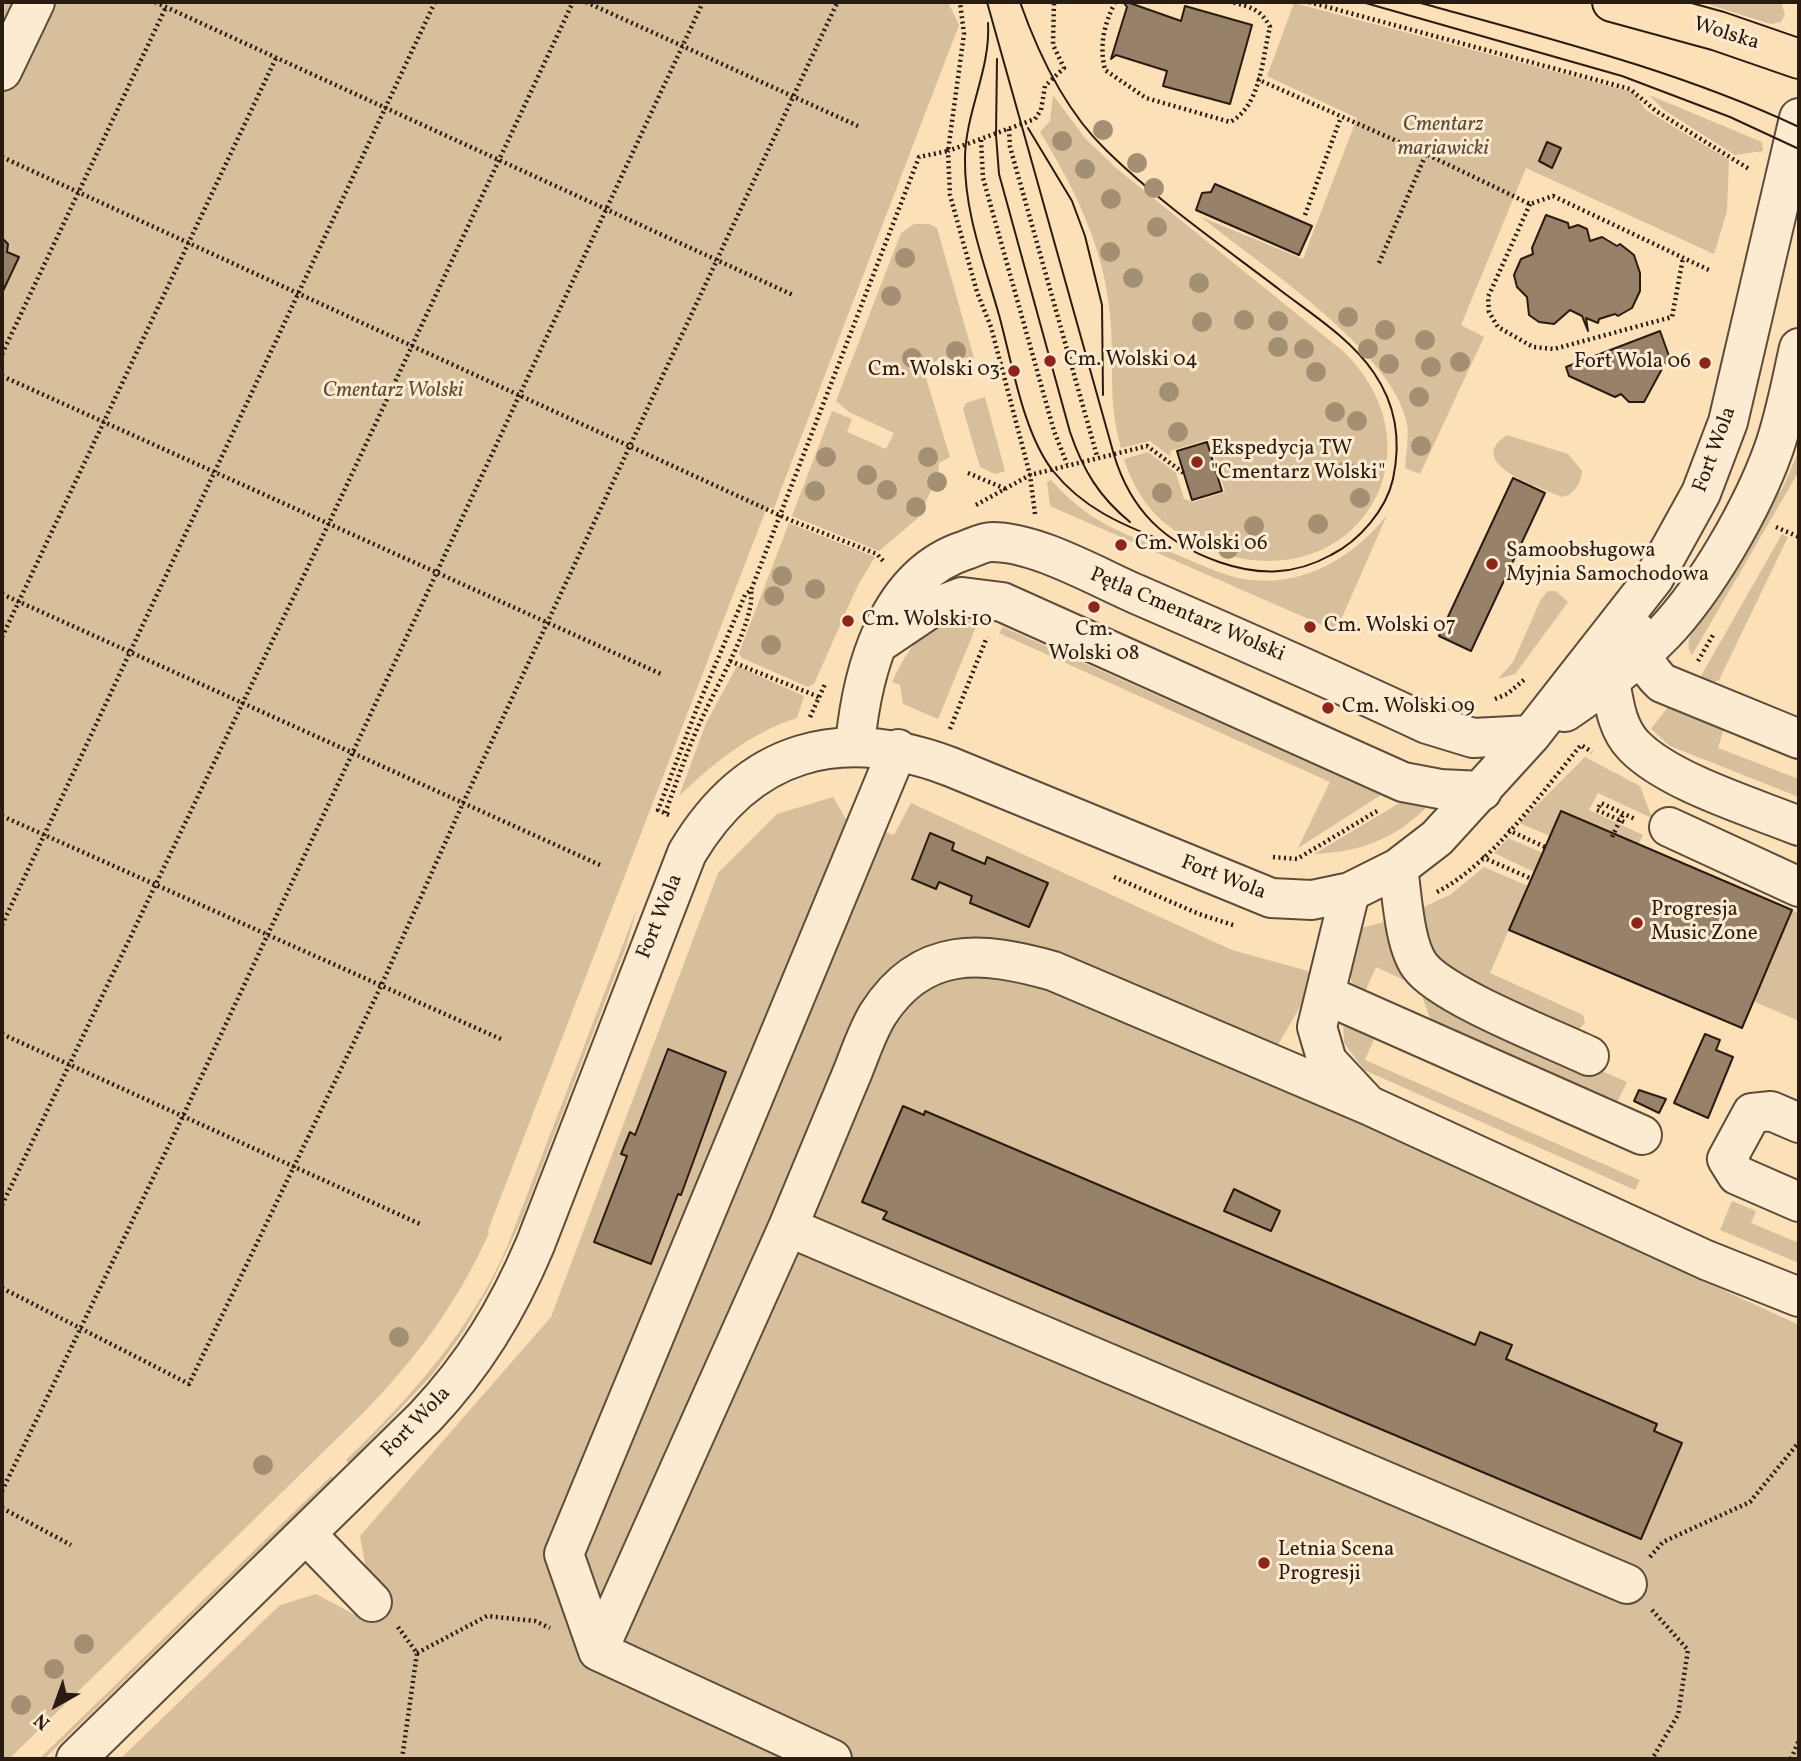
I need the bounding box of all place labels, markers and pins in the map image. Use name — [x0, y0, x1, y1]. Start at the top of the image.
place label: Cm. Wolski 04 — [1064, 348, 1198, 374]
place label: Fort Wola 06 — [1574, 350, 1691, 376]
marker: Cm. Wolski 04 — [1042, 353, 1058, 369]
marker: Fort Wola 06 — [1697, 355, 1713, 371]
place label: Cm. Wolski 03 — [868, 358, 1000, 384]
marker: Cm. Wolski 03 — [1006, 363, 1022, 379]
place label: Ekspedycja TW "Cmentarz Wolski" — [1211, 437, 1385, 487]
marker: Ekspedycja TW "Cmentarz Wolski" — [1189, 454, 1205, 470]
place label: Cm. Wolski 06 — [1135, 532, 1268, 558]
marker: Cm. Wolski 06 — [1113, 537, 1129, 553]
place label: Samoobsługowa Myjnia Samochodowa — [1506, 539, 1709, 589]
marker: Samoobsługowa Myjnia Samochodowa — [1484, 556, 1500, 572]
marker: Cm. Wolski 08 — [1086, 599, 1102, 615]
place label: Cm. Wolski 10 — [862, 608, 992, 634]
marker: Cm. Wolski 10 — [840, 613, 856, 629]
place label: Cm. Wolski 07 — [1324, 614, 1456, 640]
place label: Cm. Wolski 08 — [1049, 618, 1139, 668]
marker: Cm. Wolski 07 — [1302, 619, 1318, 635]
place label: Cm. Wolski 09 — [1342, 695, 1475, 721]
marker: Cm. Wolski 09 — [1320, 700, 1336, 716]
place label: Progresja Music Zone — [1651, 898, 1758, 948]
marker: Progresja Music Zone — [1629, 915, 1645, 931]
place label: Letnia Scena Progresji — [1278, 1538, 1395, 1588]
marker: Letnia Scena Progresji — [1256, 1555, 1272, 1571]

